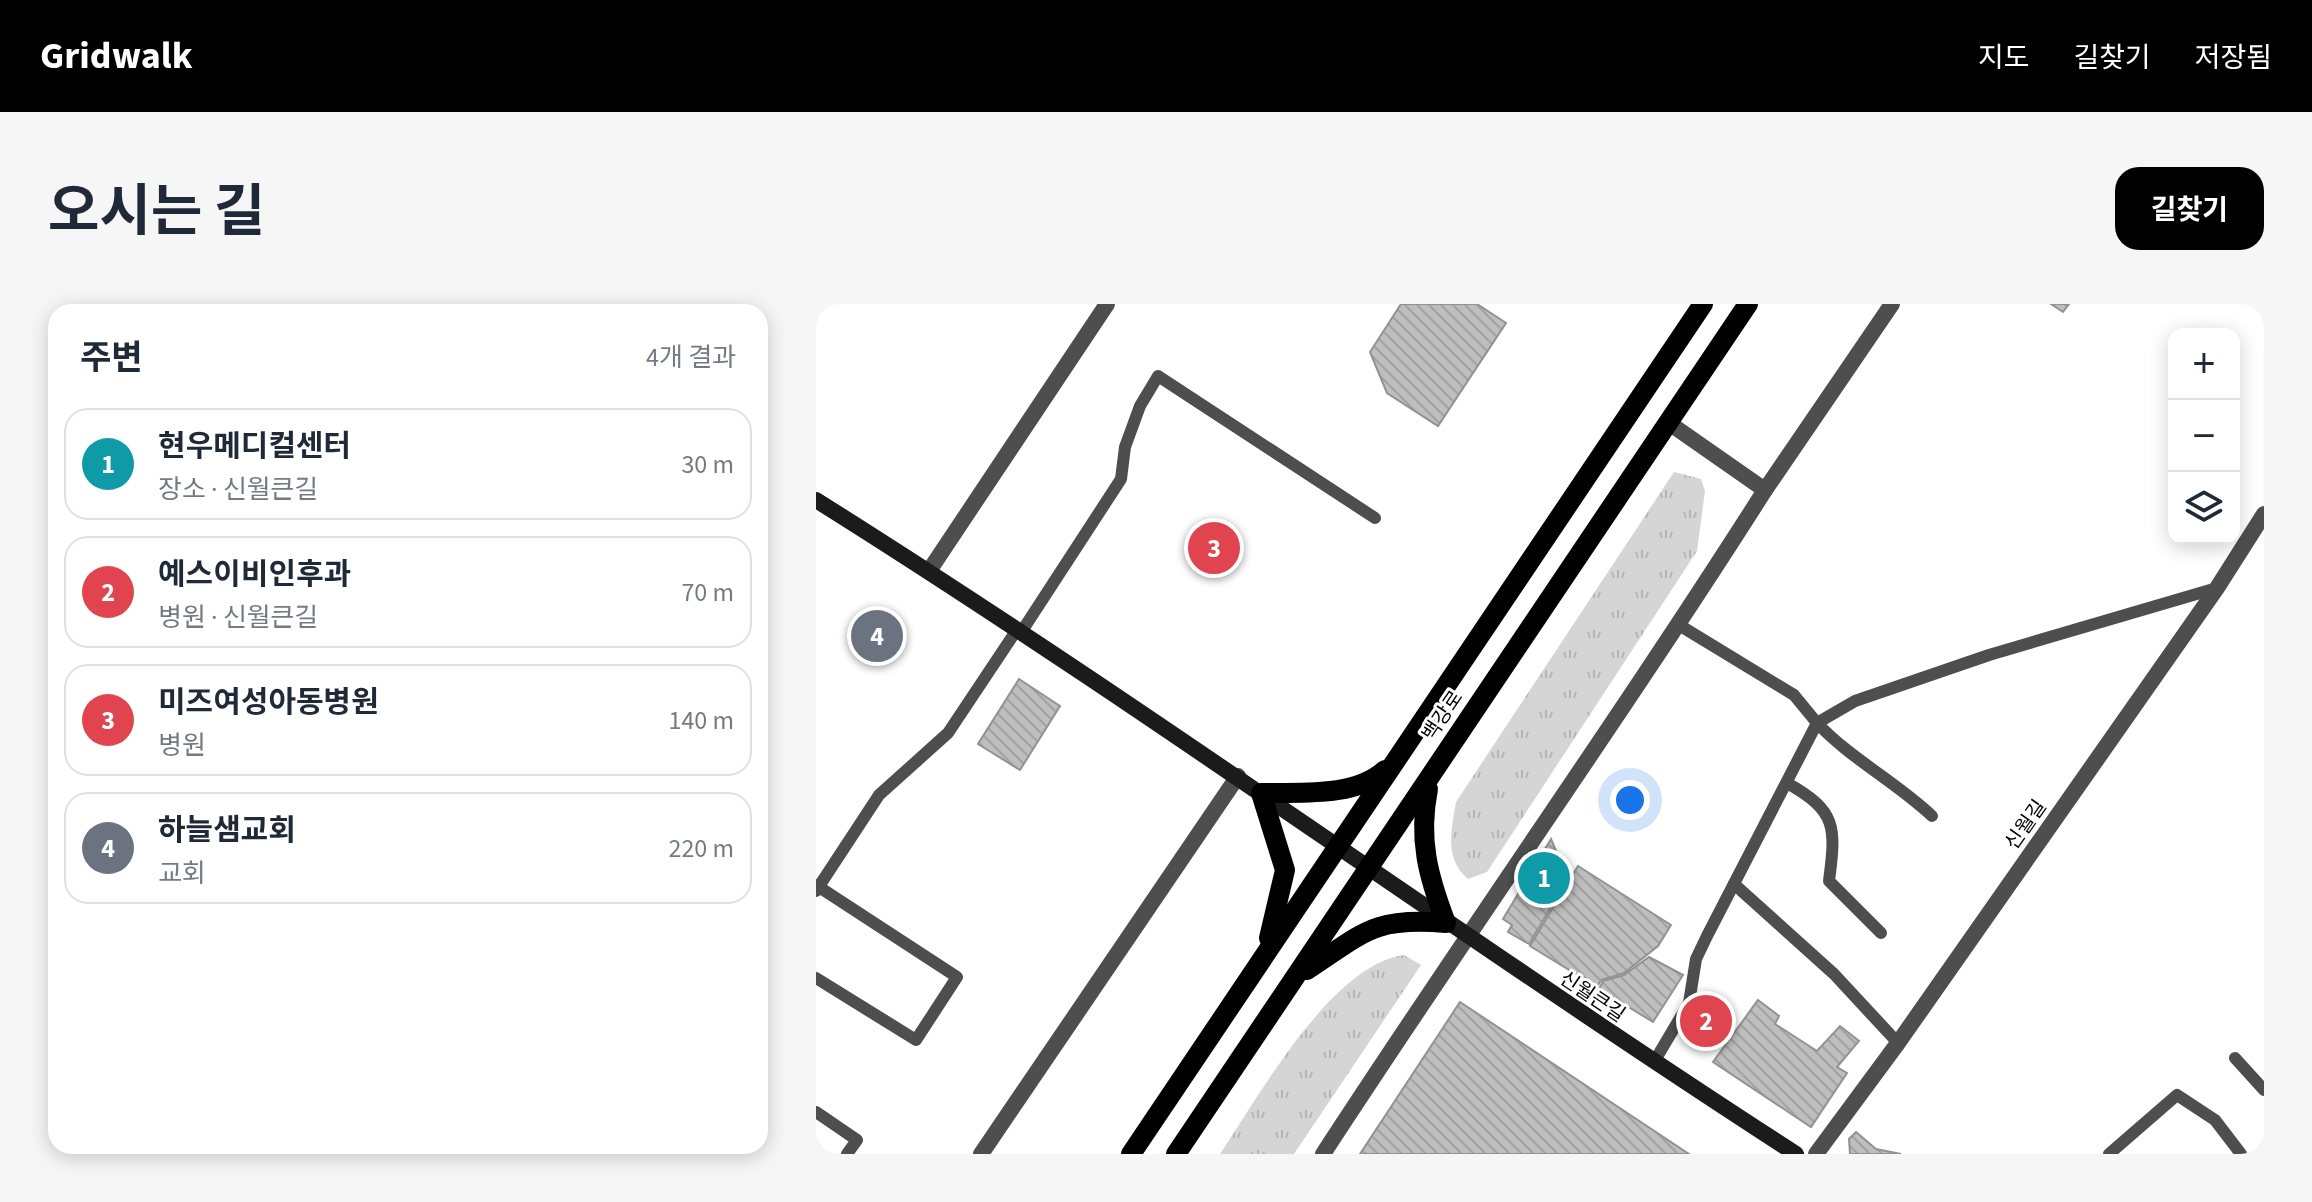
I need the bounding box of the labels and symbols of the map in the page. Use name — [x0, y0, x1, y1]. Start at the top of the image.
pin: 3 — [1188, 518, 1240, 578]
pin: 4 — [851, 606, 903, 666]
street label: 백강로 — [1416, 685, 1470, 747]
your location — [1610, 780, 1650, 820]
street label: 신월길 — [1999, 794, 2053, 856]
pin: 1 — [1518, 848, 1570, 908]
street label: 신월큰길 — [1554, 965, 1630, 1029]
pin: 2 — [1680, 991, 1732, 1051]

